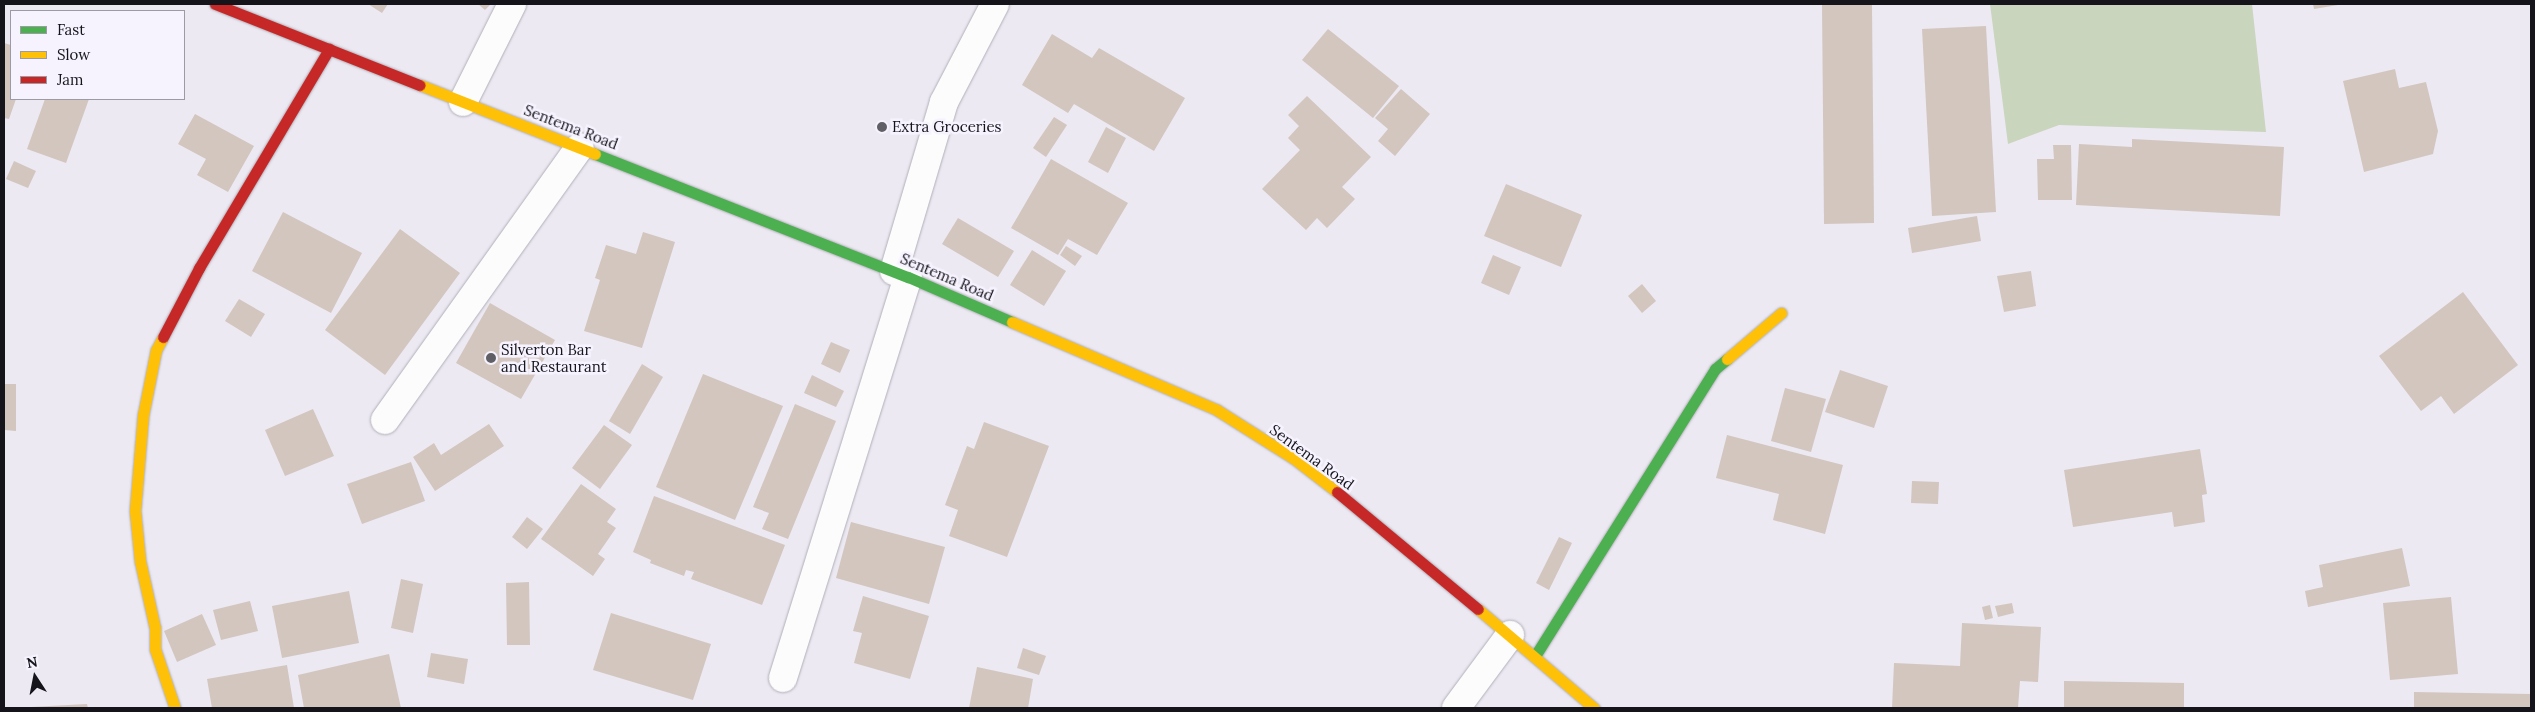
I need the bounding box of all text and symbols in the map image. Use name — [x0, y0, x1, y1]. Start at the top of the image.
legend — [10, 10, 185, 100]
text: Fast — [57, 20, 85, 39]
text: Slow — [57, 45, 90, 64]
text: Jam — [57, 70, 84, 89]
street label: Sentema Road — [521, 101, 621, 153]
place label: Extra Groceries — [892, 118, 1002, 136]
marker: Extra Groceries — [876, 121, 888, 133]
street label: Sentema Road — [898, 249, 996, 305]
place label: Silverton Bar and Restaurant — [501, 340, 606, 375]
marker: Silverton Bar and Restaurant — [485, 352, 497, 364]
street label: Sentema Road — [1266, 420, 1358, 494]
north arrow — [10, 652, 60, 702]
text: N — [25, 652, 39, 672]

